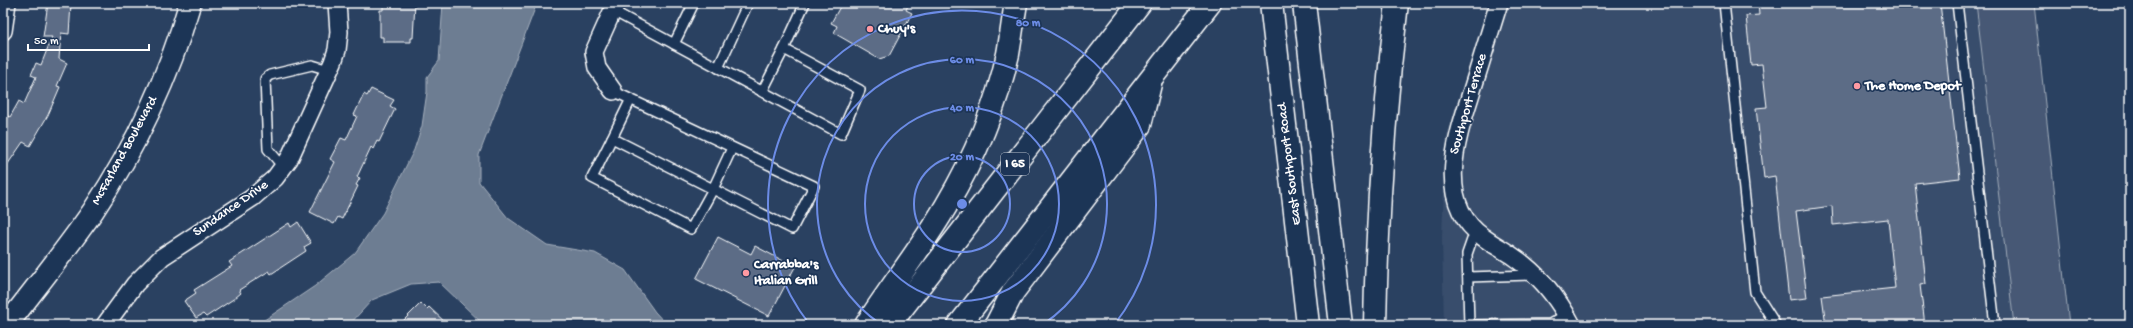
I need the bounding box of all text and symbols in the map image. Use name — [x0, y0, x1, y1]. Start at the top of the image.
text: 80 m — [1016, 17, 1041, 31]
place label: Chuy's — [877, 21, 916, 38]
marker: Chuy's — [865, 24, 875, 34]
scale bar — [28, 26, 149, 52]
text: 50 m — [34, 35, 59, 49]
street label: Southport Terrace — [1446, 51, 1492, 156]
text: 60 m — [950, 54, 975, 68]
place label: The Home Depot — [1864, 78, 1962, 95]
marker: The Home Depot — [1852, 81, 1862, 91]
street label: McFarland Boulevard — [88, 92, 163, 208]
street label: East Southport Road — [1274, 100, 1306, 226]
text: 40 m — [949, 102, 974, 116]
text: 20 m — [950, 151, 975, 165]
road number: I 65 — [1001, 153, 1029, 175]
street label: Sundance Drive — [190, 176, 273, 241]
centre of rings — [955, 197, 969, 211]
place label: Carrabba's Italian Grill — [753, 257, 819, 290]
marker: Carrabba's Italian Grill — [741, 268, 751, 278]

